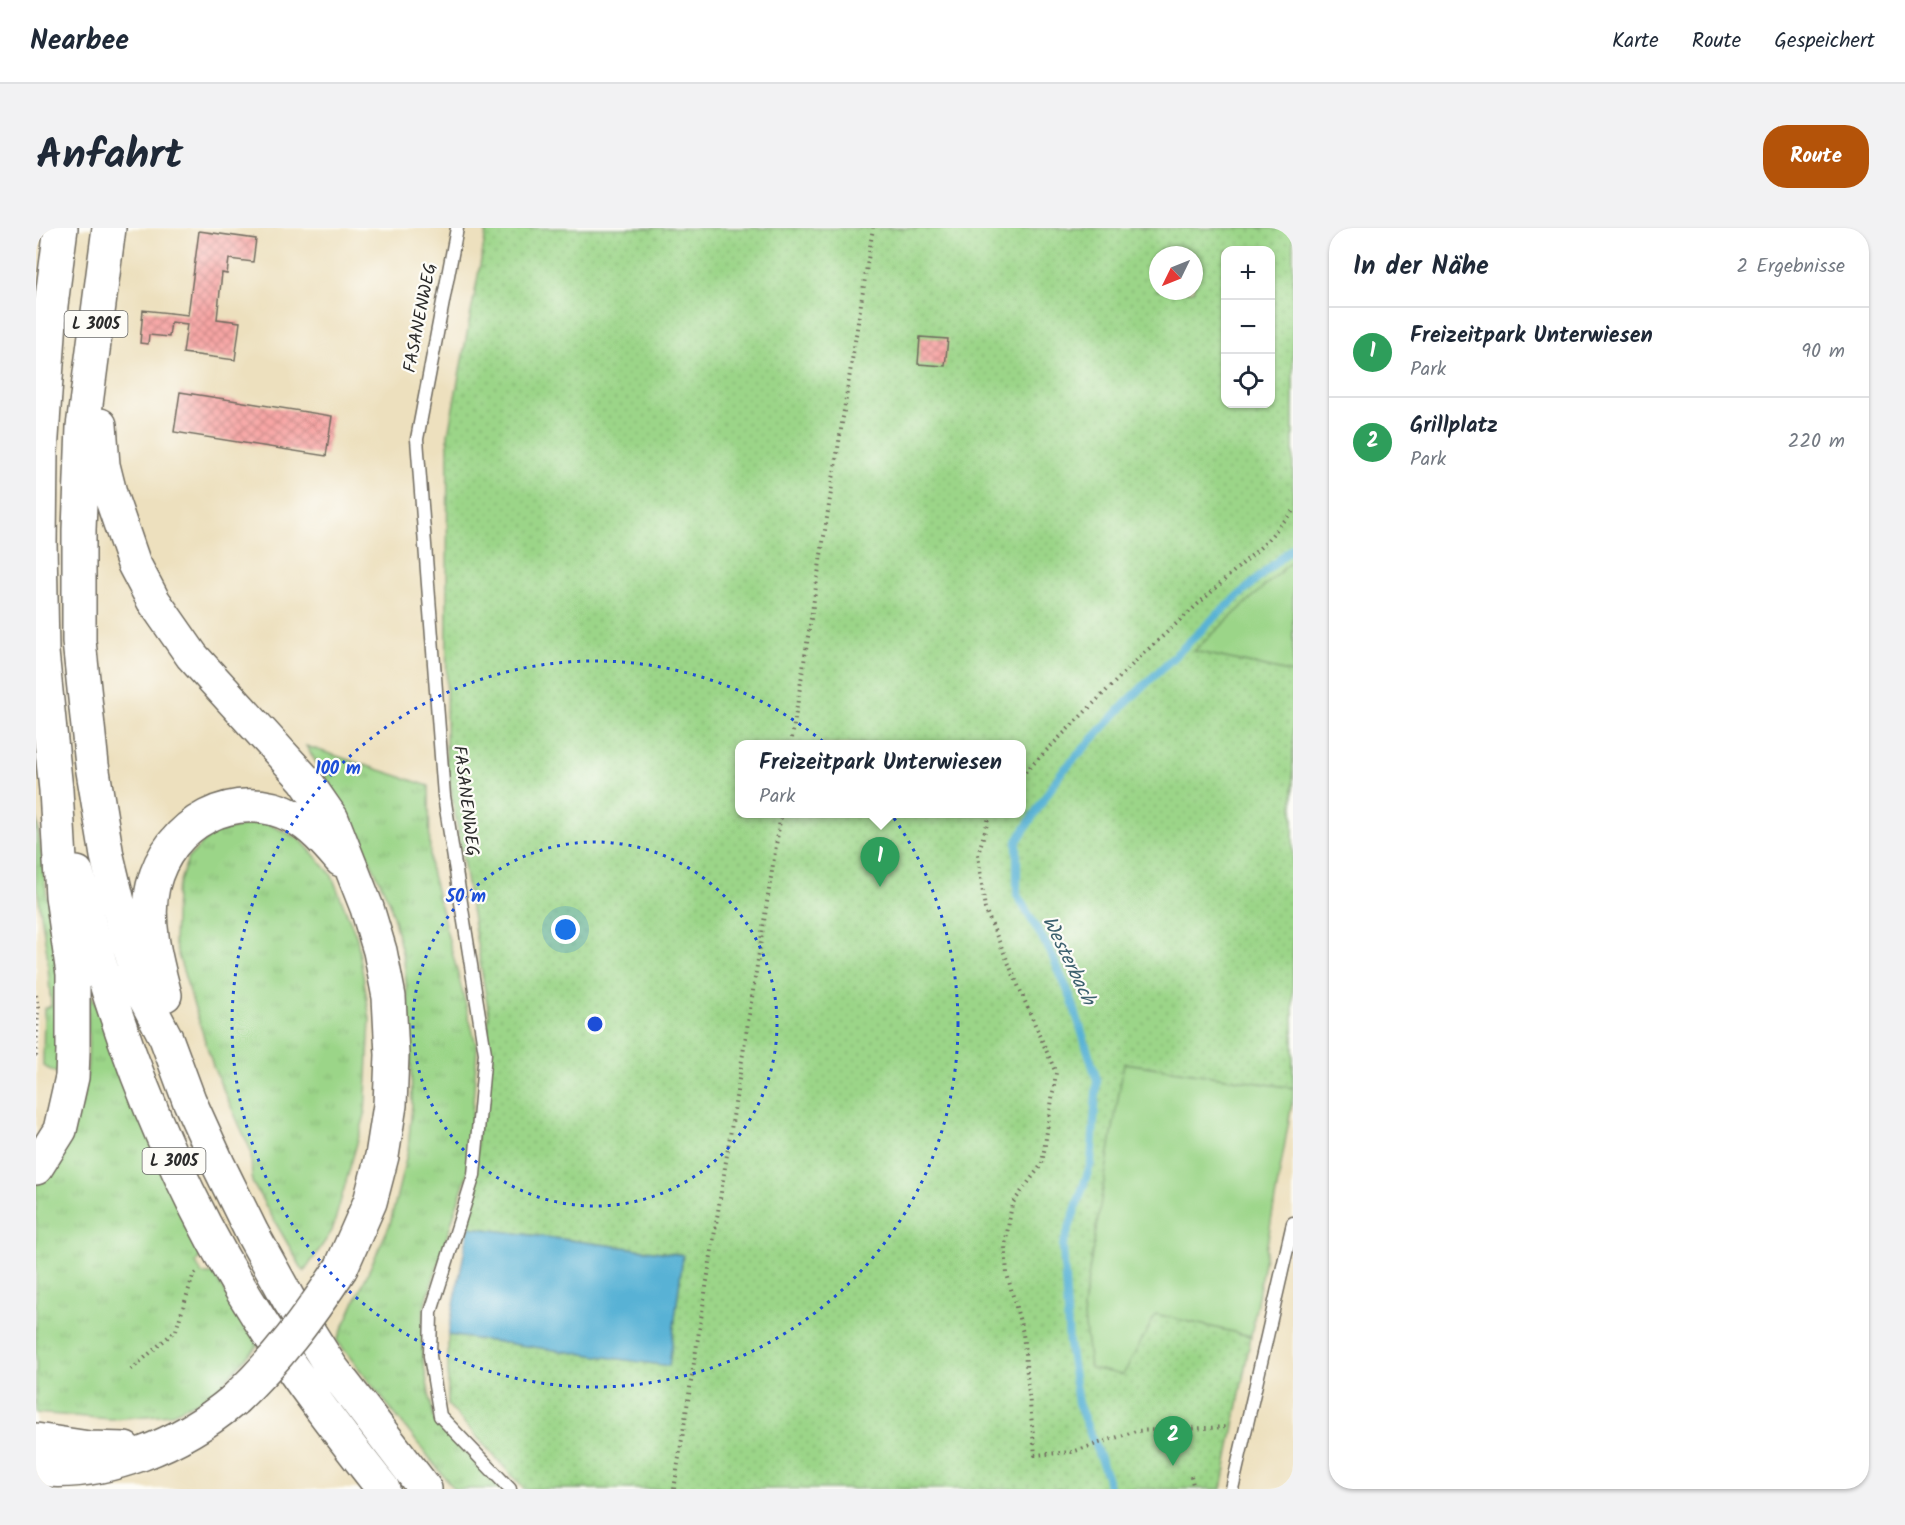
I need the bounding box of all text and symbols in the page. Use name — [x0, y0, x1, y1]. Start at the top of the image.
text: Nearbee — [30, 19, 129, 64]
text: Karte — [1612, 25, 1659, 58]
text: Route — [1692, 25, 1741, 58]
text: Gespeichert — [1774, 25, 1875, 58]
text: Anfahrt — [36, 123, 183, 190]
button: Route — [1763, 125, 1869, 188]
north arrow — [1149, 246, 1203, 300]
map controls — [1221, 246, 1275, 408]
button: + — [1221, 246, 1275, 300]
text: In der Nähe — [1353, 246, 1489, 288]
text: 2 Ergebnisse — [1737, 251, 1845, 283]
street label: FASANENWEG — [396, 261, 446, 375]
button: − — [1221, 300, 1275, 354]
road number: L 3005 — [64, 311, 128, 337]
text: Freizeitpark Unterwiesen — [1410, 319, 1653, 354]
text: 1 — [1369, 336, 1376, 368]
text: 90 m — [1801, 336, 1845, 368]
button: locate — [1221, 354, 1275, 408]
text: Park — [1410, 354, 1446, 386]
text: Grillplatz — [1410, 409, 1498, 444]
text: 2 — [1367, 426, 1378, 458]
text: 220 m — [1788, 426, 1845, 458]
text: Park — [1410, 444, 1446, 476]
popup — [735, 740, 1026, 818]
street label: FASANENWEG — [444, 744, 486, 858]
text: Freizeitpark Unterwiesen — [759, 746, 1002, 781]
text: 100 m — [315, 755, 361, 784]
text: Park — [759, 781, 795, 813]
pin: 1 — [860, 838, 900, 887]
text: 50 m — [445, 883, 486, 912]
water label: Westerbach — [1033, 911, 1104, 1013]
your location — [551, 915, 580, 944]
centre of rings — [585, 1014, 605, 1034]
road number: L 3005 — [142, 1148, 206, 1174]
pin: 2 — [1154, 1416, 1192, 1466]

